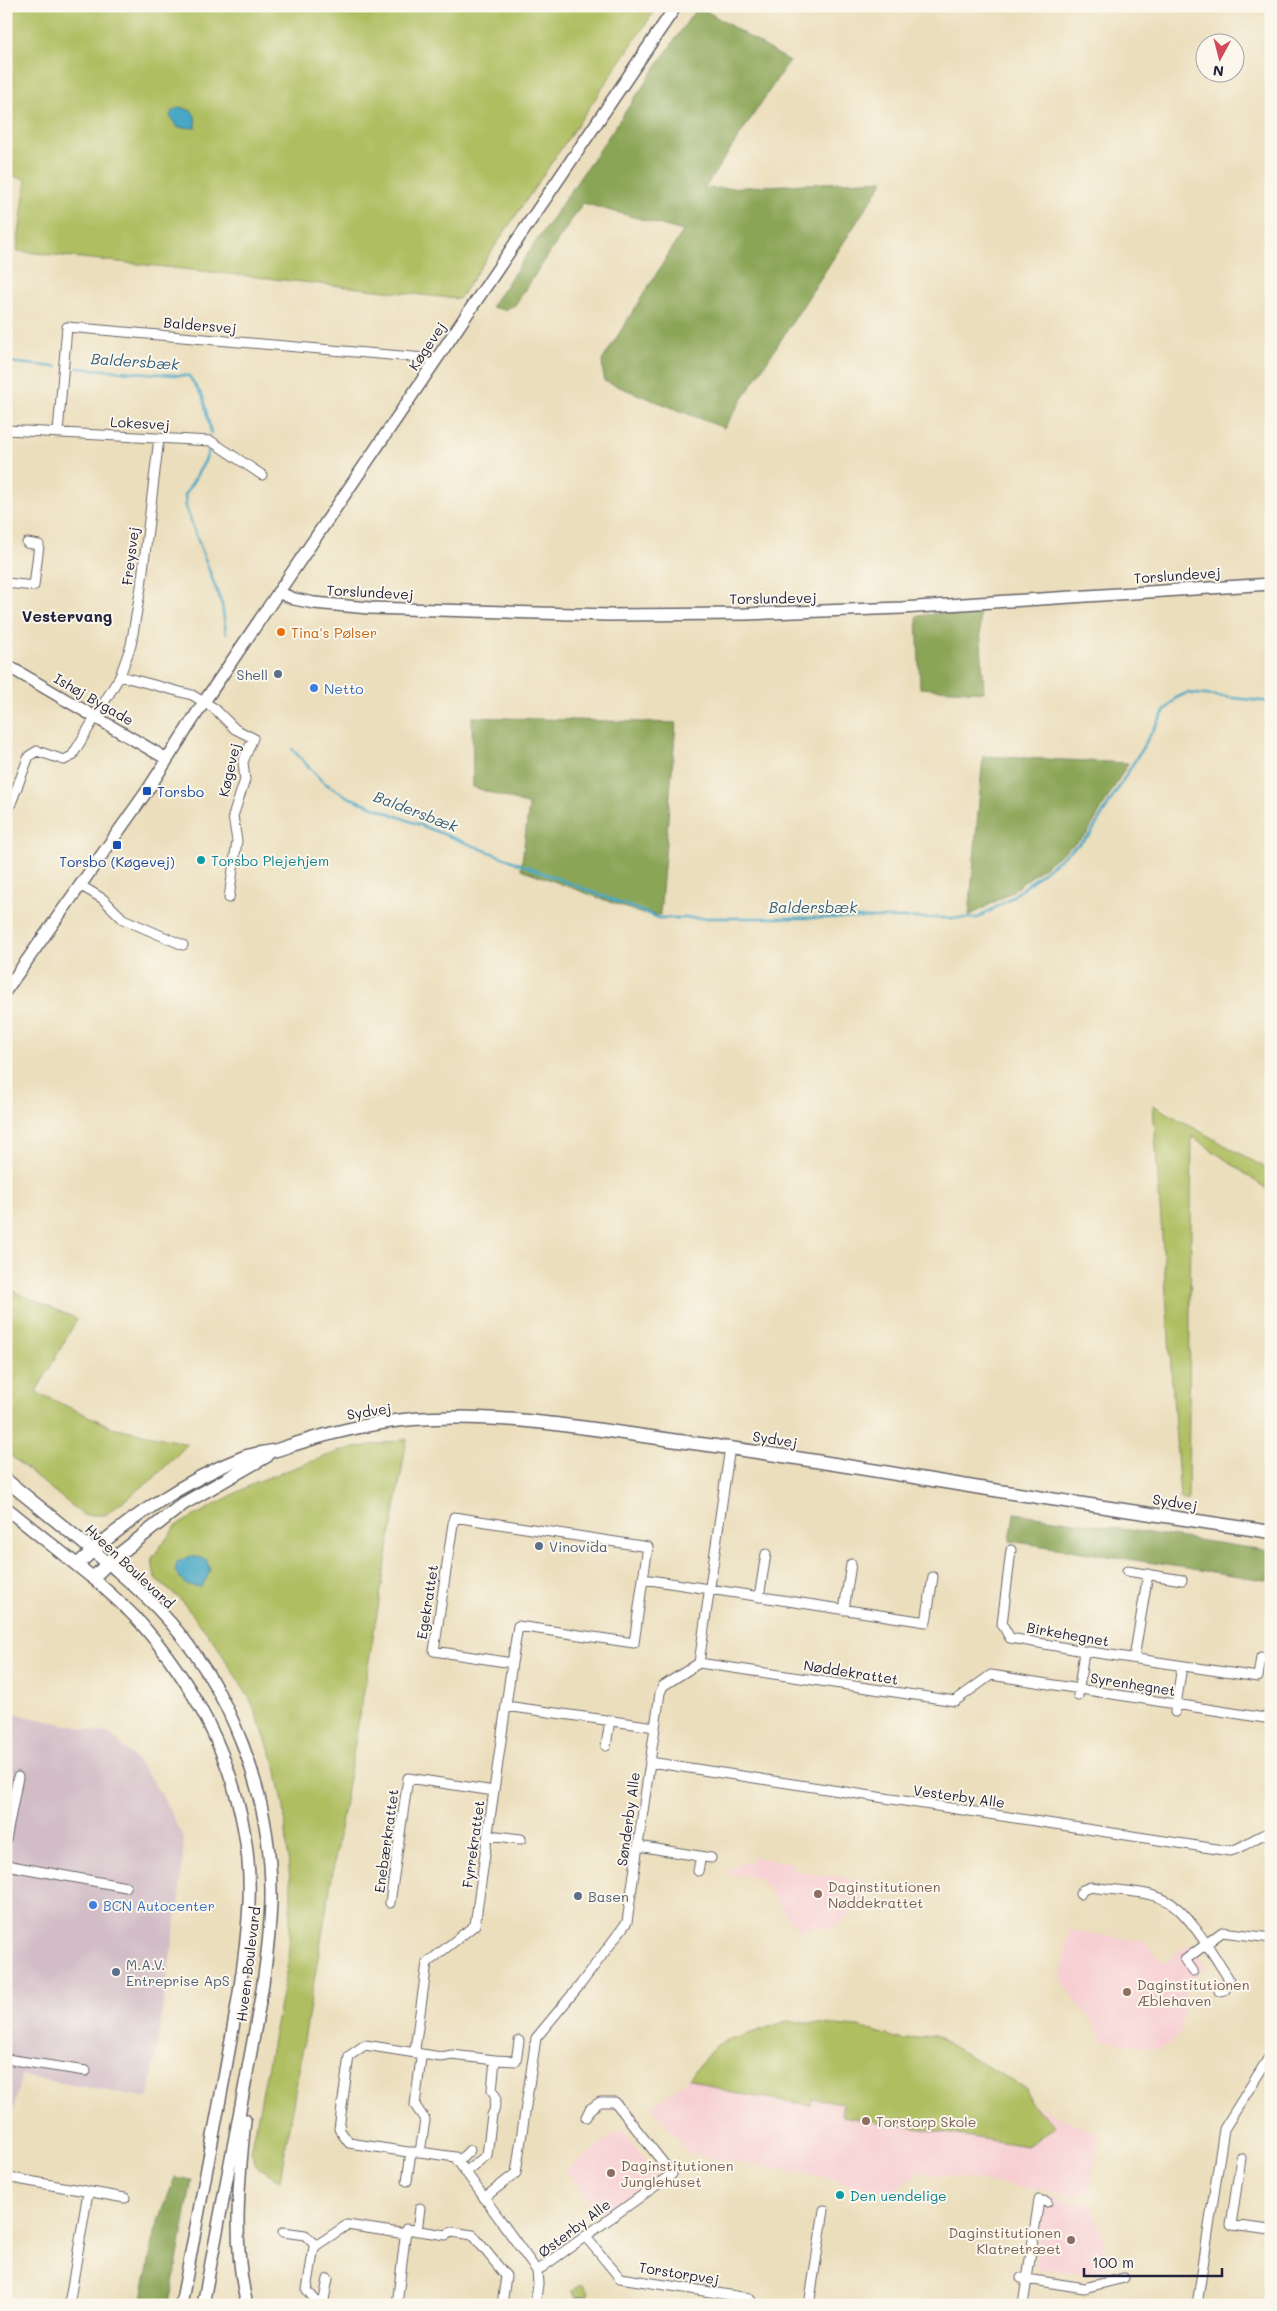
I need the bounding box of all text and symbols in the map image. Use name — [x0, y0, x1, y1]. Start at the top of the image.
north arrow — [1194, 32, 1244, 82]
text: N — [1212, 61, 1225, 81]
street label: Baldersvej — [163, 312, 237, 338]
street label: Køgevej — [404, 318, 450, 374]
water label: Baldersbæk — [90, 348, 181, 374]
street label: Lokesvej — [110, 412, 170, 434]
street label: Freysvej — [117, 526, 143, 586]
street label: Torslundevej — [1133, 562, 1221, 588]
street label: Torslundevej — [326, 580, 414, 604]
street label: Torslundevej — [729, 588, 817, 608]
district label: Vestervang — [22, 605, 112, 626]
place label: Tina's Pølser — [291, 623, 377, 642]
marker: Tina's Pølser — [275, 626, 287, 638]
place label: Shell — [237, 665, 268, 684]
marker: Shell — [272, 668, 284, 680]
street label: Ishøj Bygade — [51, 669, 137, 729]
place label: Netto — [324, 679, 364, 698]
marker: Netto — [308, 682, 320, 694]
street label: Køgevej — [214, 741, 244, 799]
place label: Torsbo — [157, 782, 204, 801]
marker: Torsbo — [141, 785, 153, 797]
water label: Baldersbæk — [371, 786, 462, 837]
marker: Torsbo (Køgevej) — [111, 839, 123, 851]
place label: Torsbo Plejehjem — [211, 851, 329, 870]
place label: Torsbo (Køgevej) — [59, 852, 175, 871]
marker: Torsbo Plejehjem — [195, 854, 207, 866]
water label: Baldersbæk — [769, 897, 858, 917]
street label: Sydvej — [345, 1398, 393, 1424]
street label: Sydvej — [751, 1426, 799, 1452]
street label: Sydvej — [1151, 1489, 1199, 1515]
street label: Hveen Boulevard — [81, 1520, 179, 1613]
place label: Vinovida — [549, 1537, 608, 1556]
marker: Vinovida — [533, 1540, 545, 1552]
street label: Egekrattet — [412, 1563, 442, 1641]
street label: Birkehegnet — [1025, 1617, 1111, 1651]
street label: Nøddekrattet — [802, 1655, 900, 1689]
street label: Syrenhegnet — [1089, 1668, 1177, 1700]
street label: Sønderby Alle — [612, 1771, 644, 1867]
street label: Vesterby Alle — [912, 1780, 1006, 1812]
street label: Enebærkrattet — [369, 1788, 403, 1894]
street label: Fyrrekrattet — [457, 1799, 489, 1889]
place label: Daginstitutionen Nøddekrattet — [828, 1877, 941, 1912]
place label: Basen — [588, 1887, 629, 1906]
marker: Daginstitutionen Nøddekrattet — [812, 1888, 824, 1900]
marker: Basen — [572, 1890, 584, 1902]
place label: BCN Autocenter — [103, 1896, 215, 1915]
marker: BCN Autocenter — [87, 1899, 99, 1911]
street label: Hveen Boulevard — [232, 1905, 265, 2023]
place label: M.A.V. Entreprise ApS — [126, 1955, 230, 1990]
marker: M.A.V. Entreprise ApS — [110, 1966, 122, 1978]
place label: Daginstitutionen Æblehaven — [1137, 1975, 1250, 2010]
marker: Daginstitutionen Æblehaven — [1121, 1986, 1133, 1998]
place label: Torstorp Skole — [876, 2112, 976, 2131]
marker: Torstorp Skole — [860, 2115, 872, 2127]
place label: Daginstitutionen Junglehuset — [621, 2156, 734, 2191]
marker: Daginstitutionen Junglehuset — [605, 2167, 617, 2179]
place label: Den uendelige — [850, 2186, 947, 2205]
marker: Den uendelige — [834, 2189, 846, 2201]
street label: Østerby Alle — [534, 2195, 614, 2261]
place label: Daginstitutionen Klatretræet — [949, 2223, 1061, 2258]
marker: Daginstitutionen Klatretræet — [1065, 2234, 1077, 2246]
scale bar — [1084, 2246, 1222, 2278]
text: 100 m — [1092, 2252, 1134, 2272]
street label: Torstorpvej — [638, 2257, 720, 2289]

